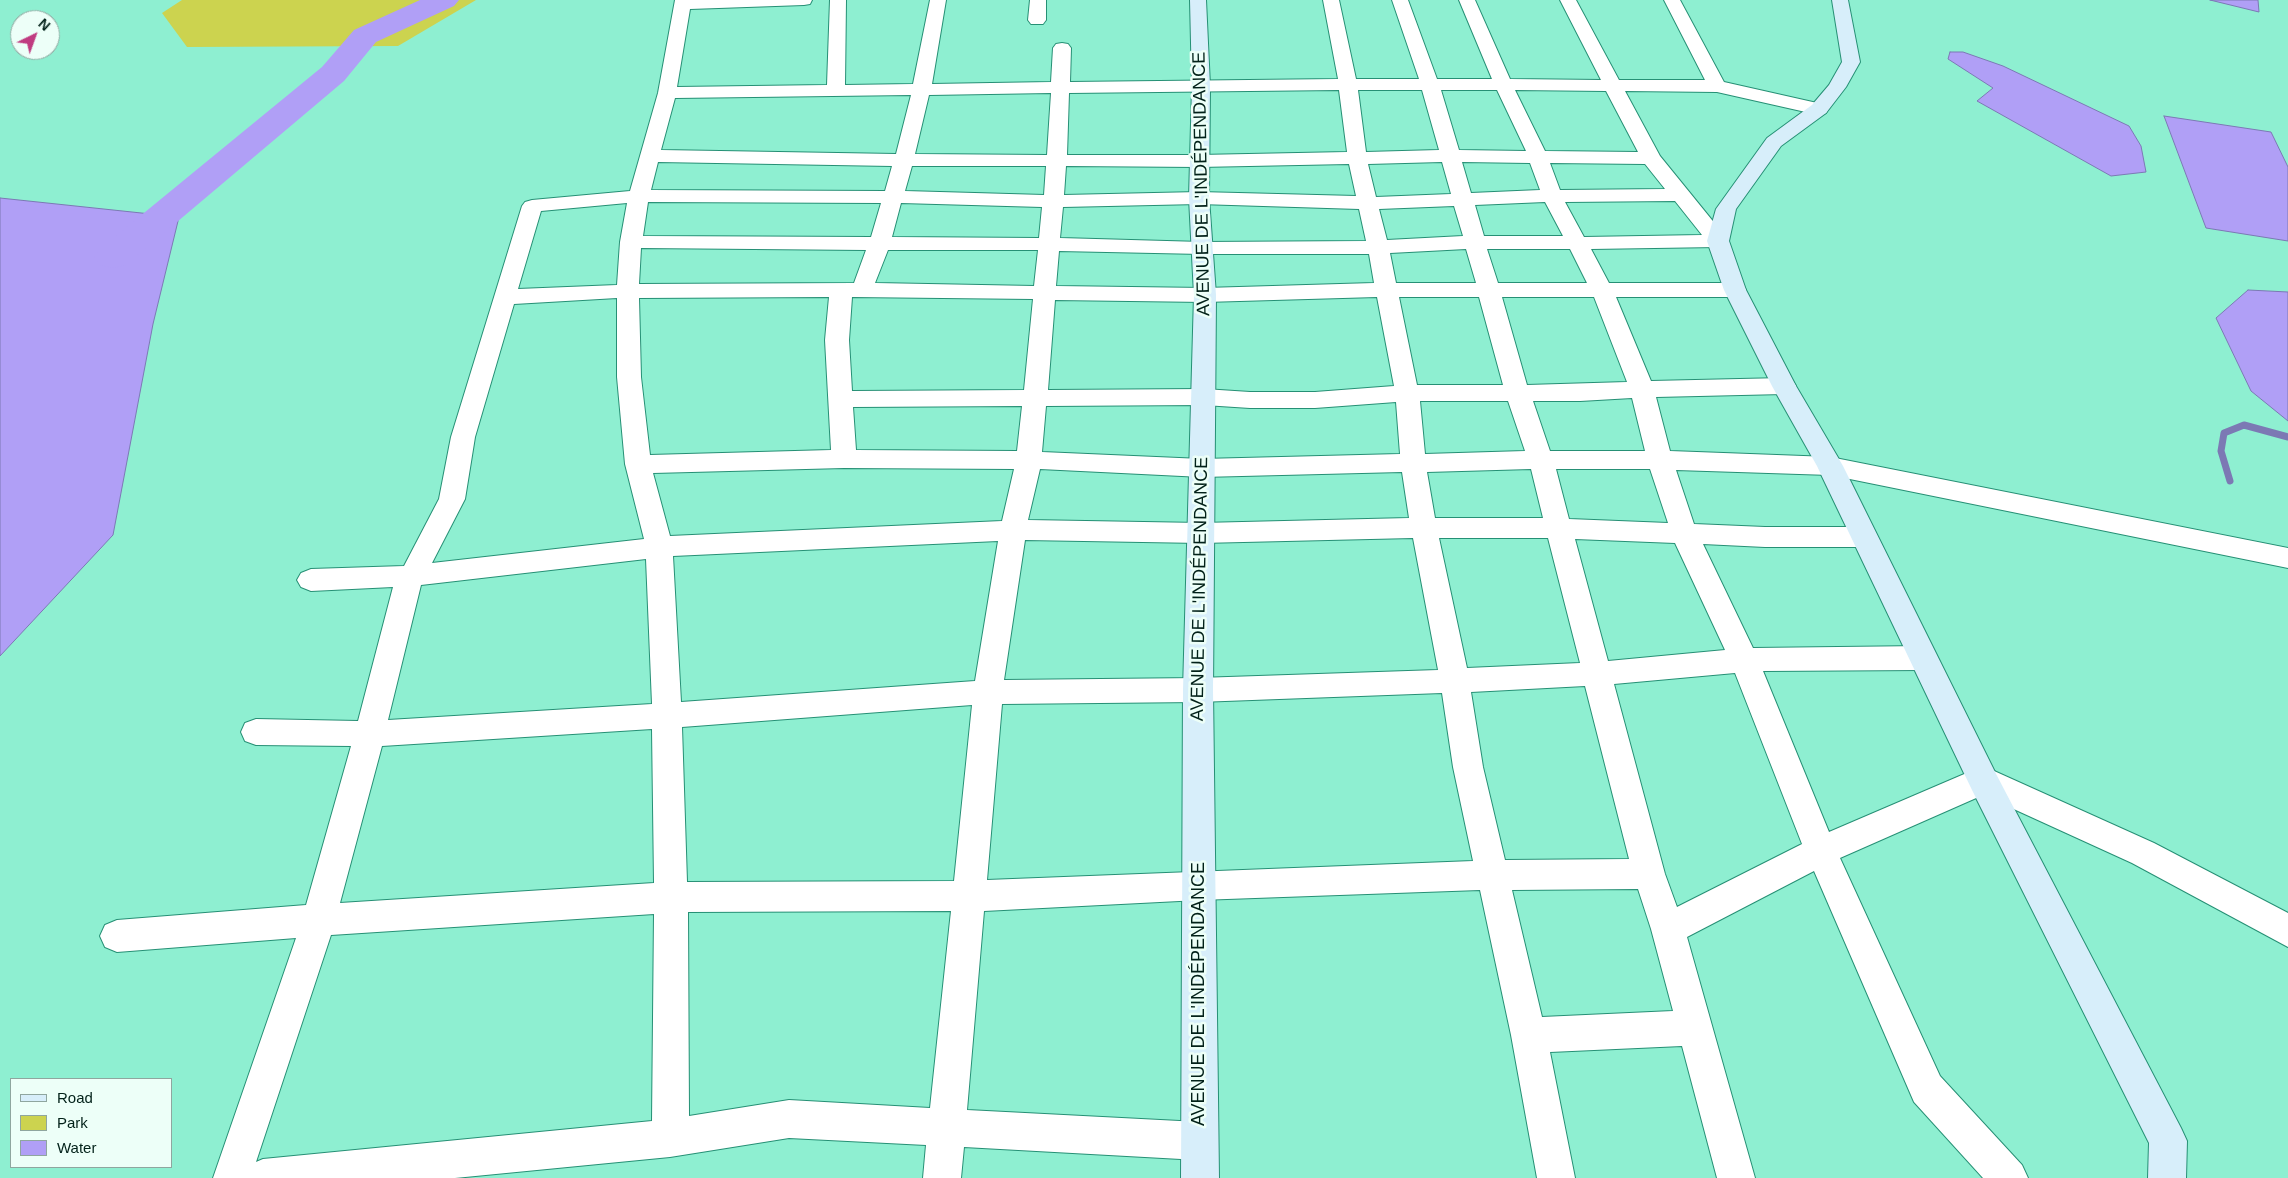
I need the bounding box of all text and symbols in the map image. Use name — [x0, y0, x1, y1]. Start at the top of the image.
north arrow — [10, 10, 60, 60]
text: N — [35, 15, 53, 34]
street label: AVENUE DE L'INDÉPENDANCE — [1189, 52, 1215, 316]
street label: AVENUE DE L'INDÉPENDANCE — [1187, 457, 1213, 721]
street label: AVENUE DE L'INDÉPENDANCE — [1188, 862, 1210, 1126]
legend — [10, 1078, 172, 1168]
text: Road — [57, 1089, 93, 1106]
text: Park — [57, 1114, 88, 1131]
text: Water — [57, 1139, 96, 1156]

